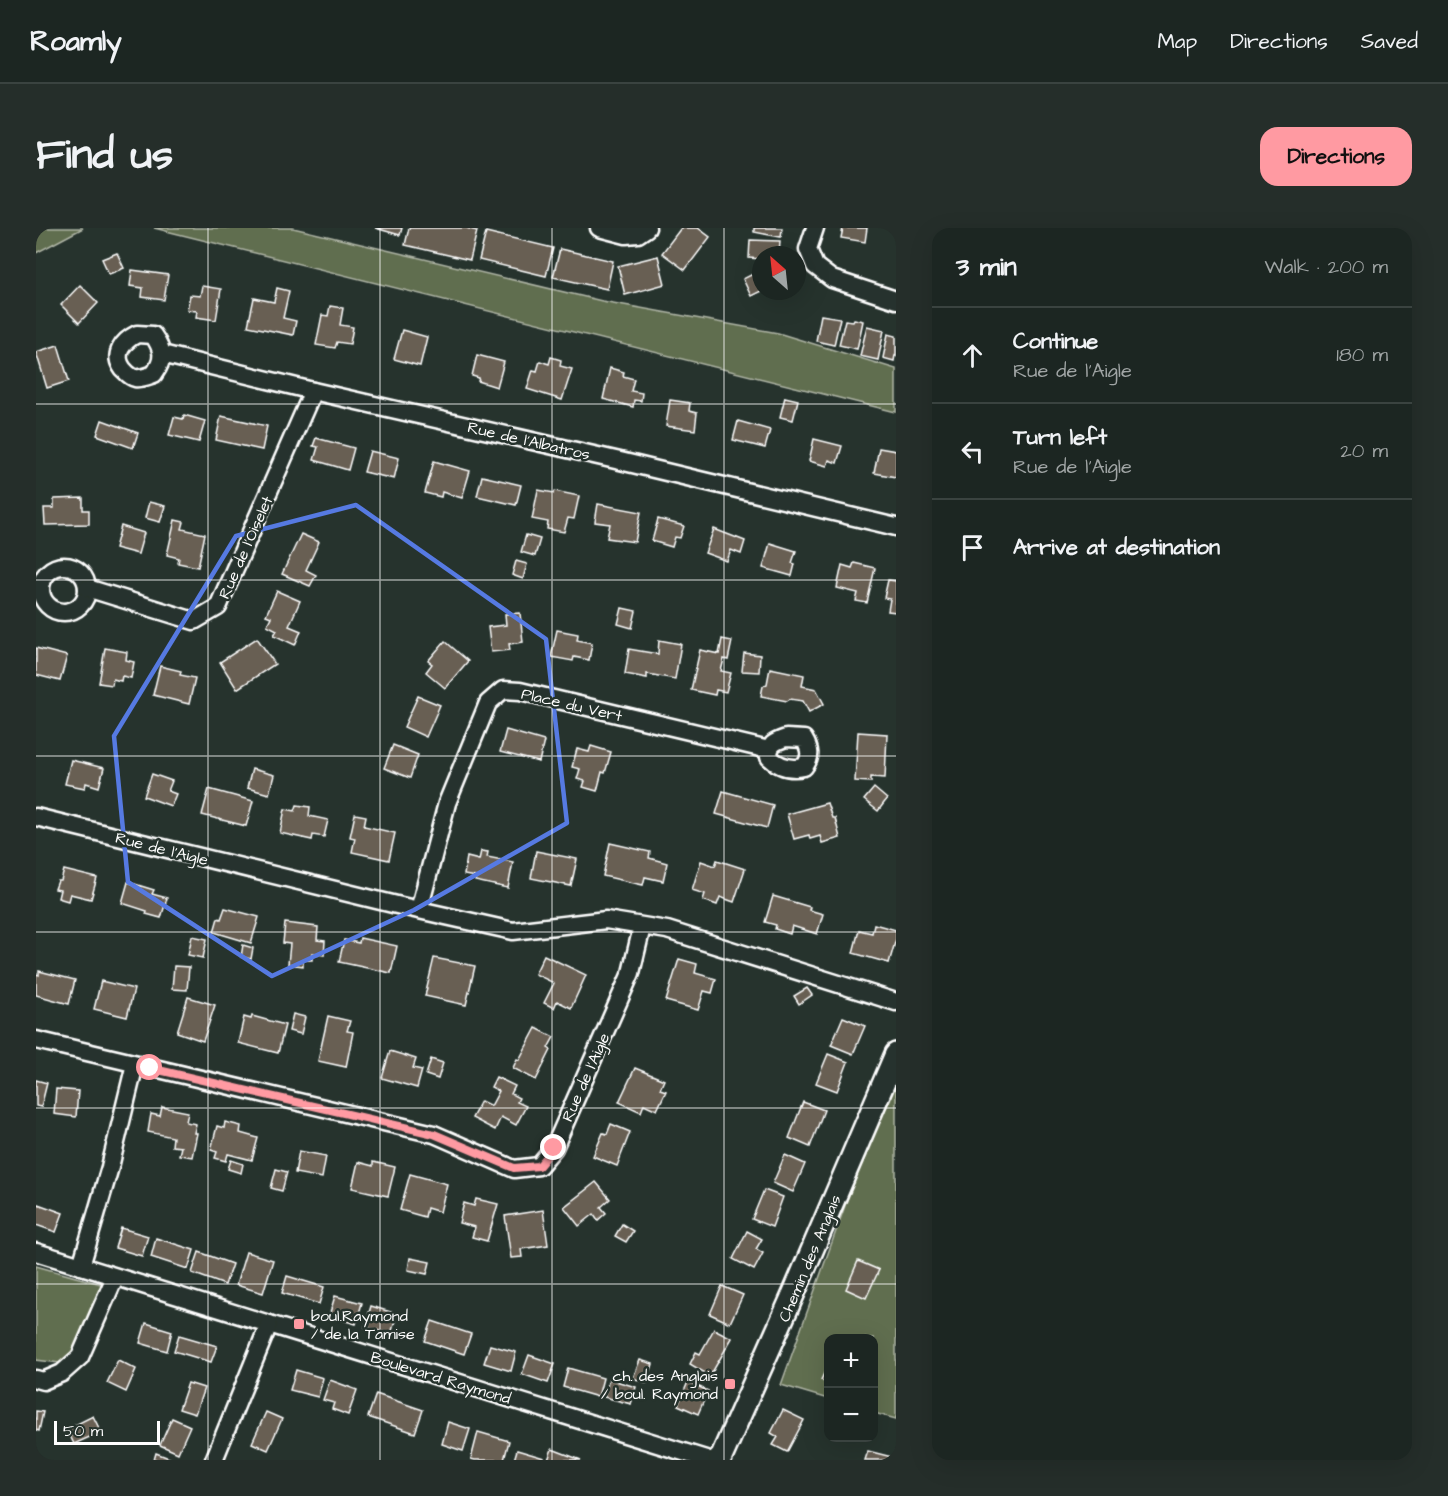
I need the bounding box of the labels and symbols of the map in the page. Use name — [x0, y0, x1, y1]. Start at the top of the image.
north arrow — [752, 246, 806, 300]
street label: Rue de l'Albatros — [465, 416, 592, 466]
street label: Rue de l'Oiselet — [213, 492, 279, 602]
street label: Place du Vert — [519, 683, 625, 727]
street label: Rue de l'Aigle — [113, 827, 211, 872]
street label: Rue de l'Aigle — [557, 1029, 616, 1126]
route start — [136, 1054, 162, 1080]
route end — [540, 1134, 566, 1160]
street label: Chemin des Anglais — [773, 1191, 848, 1326]
place label: boul.Raymond / de la Tamise — [311, 1305, 415, 1345]
marker: boul.Raymond / de la Tamise — [292, 1317, 306, 1331]
street label: Boulevard Raymond — [368, 1346, 514, 1411]
place label: ch. des Anglais / boul. Raymond — [601, 1365, 718, 1406]
marker: ch. des Anglais / boul. Raymond — [723, 1377, 737, 1391]
scale bar — [54, 1418, 160, 1446]

